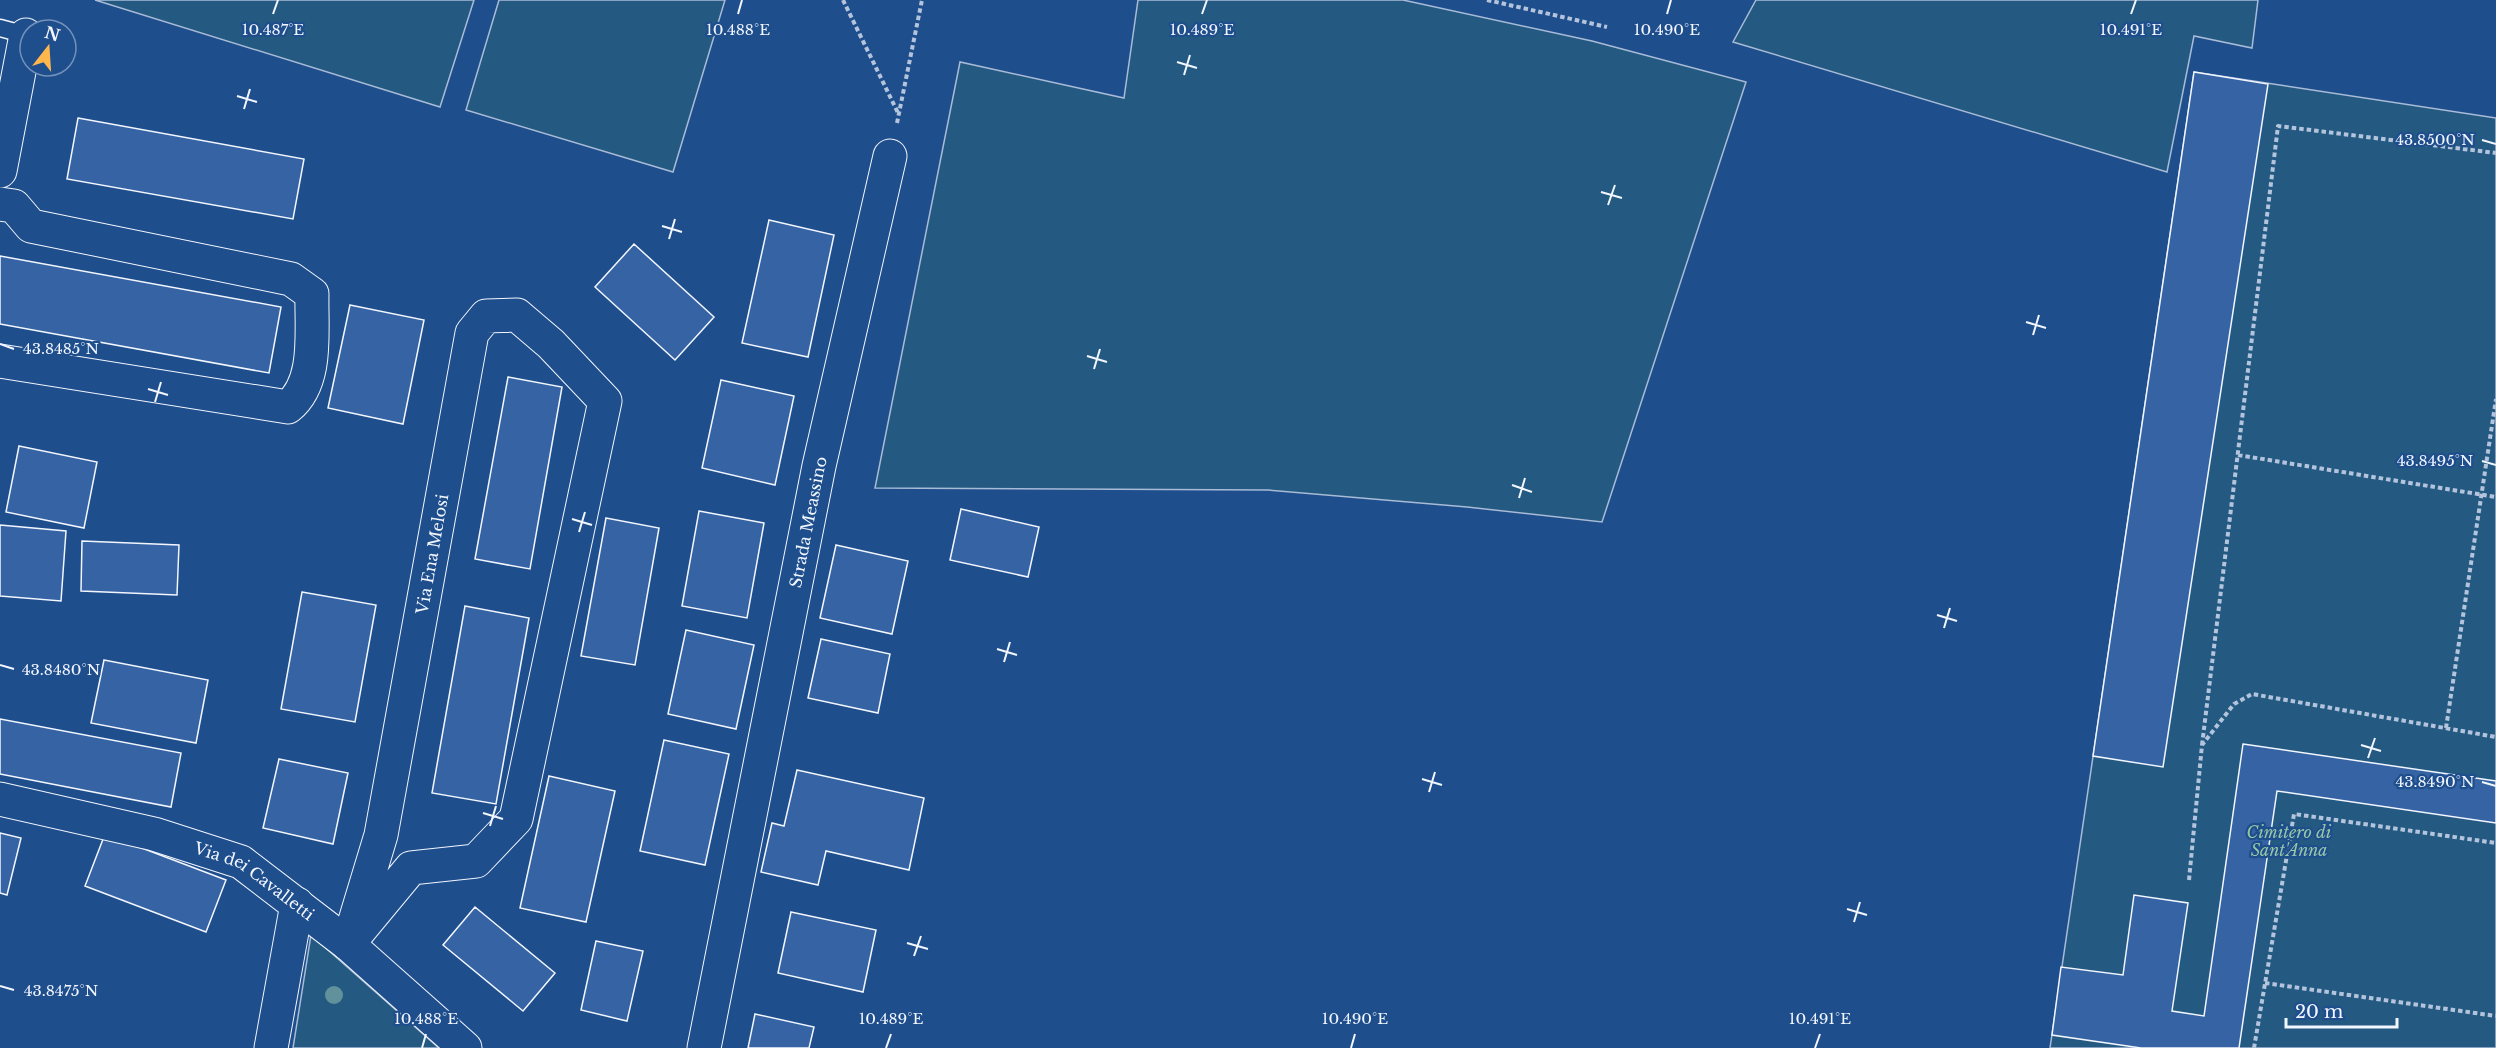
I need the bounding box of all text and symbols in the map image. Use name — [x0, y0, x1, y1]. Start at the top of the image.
north arrow — [18, 18, 78, 78]
text: 10.487°E — [242, 20, 304, 39]
text: 10.488°E — [706, 20, 770, 39]
text: 10.489°E — [1170, 20, 1234, 39]
text: 10.490°E — [1634, 20, 1700, 39]
text: 10.491°E — [2100, 20, 2162, 39]
text: N — [42, 22, 63, 45]
text: 43.8500°N — [2395, 130, 2475, 149]
text: 43.8485°N — [23, 339, 99, 358]
text: 43.8495°N — [2397, 451, 2473, 470]
street label: Strada Meassino — [785, 454, 831, 590]
street label: Via Ena Melosi — [411, 492, 453, 617]
text: 43.8480°N — [22, 660, 100, 679]
text: 43.8490°N — [2396, 772, 2474, 791]
park label: Cimitero di Sant'Anna — [2247, 822, 2332, 860]
street label: Via dei Cavalletti — [191, 837, 319, 925]
text: 43.8475°N — [24, 981, 98, 1000]
scale bar — [2286, 991, 2397, 1029]
text: 20 m — [2295, 1001, 2343, 1023]
text: 10.488°E — [394, 1009, 458, 1028]
text: 10.489°E — [859, 1009, 923, 1028]
text: 10.490°E — [1322, 1009, 1388, 1028]
text: 10.491°E — [1789, 1009, 1851, 1028]

